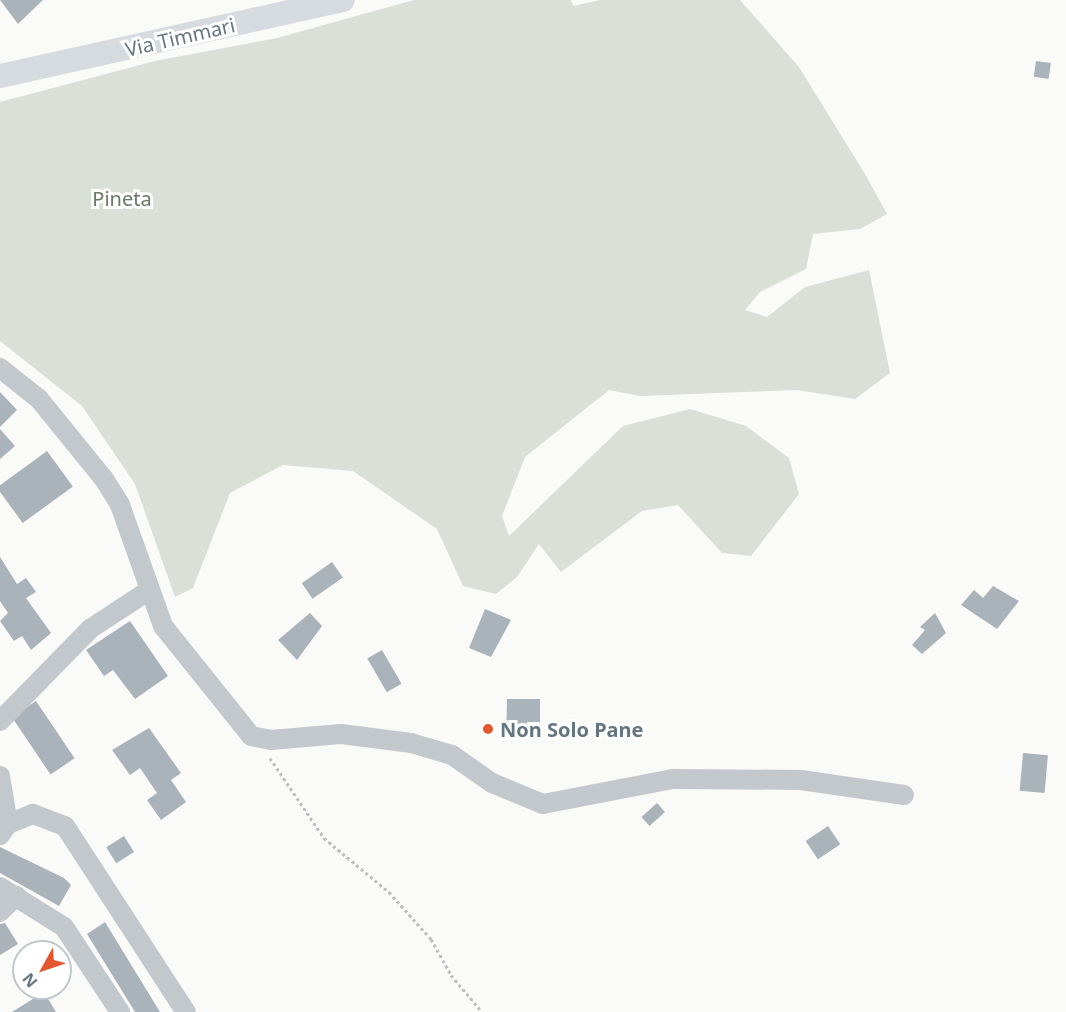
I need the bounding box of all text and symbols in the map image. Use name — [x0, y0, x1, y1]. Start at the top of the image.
street label: Via Timmari — [123, 13, 237, 61]
park label: Pineta — [92, 186, 152, 210]
place label: Non Solo Pane — [500, 717, 643, 741]
marker: Non Solo Pane — [481, 722, 495, 736]
north arrow — [12, 940, 72, 1000]
text: N — [17, 968, 42, 992]

